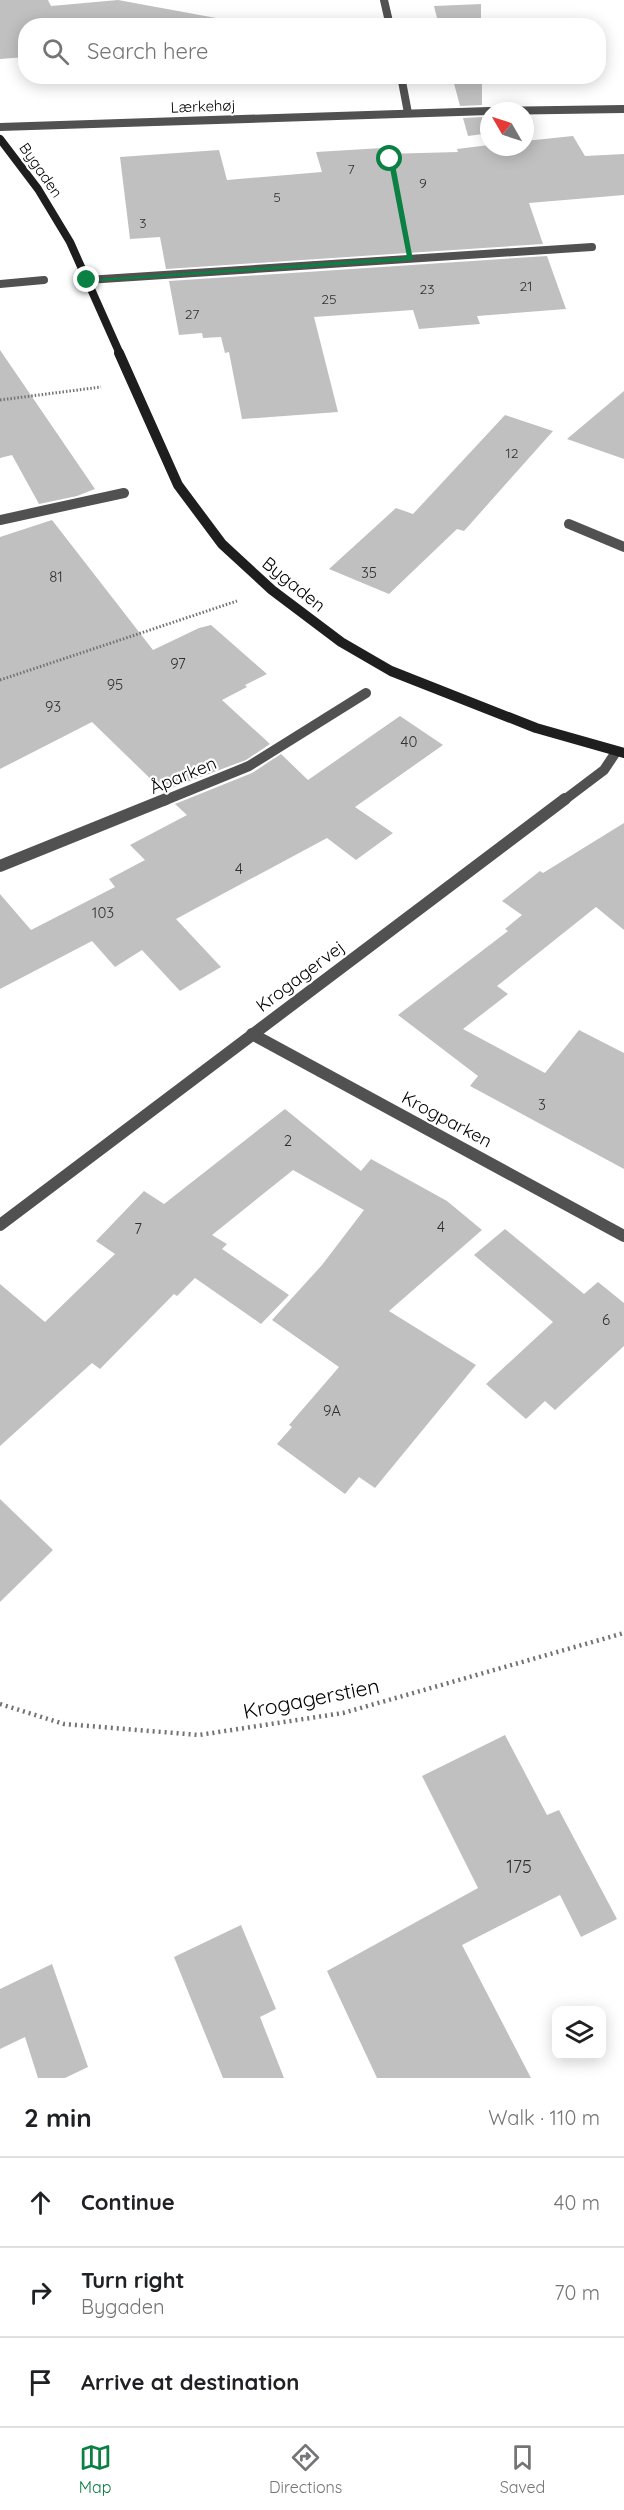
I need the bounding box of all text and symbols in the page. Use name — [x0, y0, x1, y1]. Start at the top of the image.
search box — [18, 18, 606, 84]
icon: search — [39, 35, 72, 68]
text: Search here — [87, 37, 208, 65]
street label: Lærkehøj — [170, 95, 236, 117]
north arrow — [480, 102, 534, 156]
street label: Bygaden — [15, 139, 67, 201]
route start — [376, 145, 402, 171]
house number: 7 — [347, 160, 355, 178]
house number: 9 — [419, 174, 427, 192]
house number: 5 — [273, 188, 281, 206]
house number: 3 — [139, 214, 147, 232]
route end — [73, 266, 99, 292]
house number: 21 — [520, 277, 532, 295]
house number: 23 — [419, 280, 435, 298]
house number: 25 — [321, 290, 337, 308]
house number: 27 — [185, 305, 199, 323]
house number: 12 — [506, 444, 519, 462]
street label: Bygaden — [258, 551, 330, 617]
house number: 35 — [361, 563, 377, 582]
house number: 81 — [49, 567, 63, 586]
house number: 97 — [170, 654, 186, 673]
house number: 95 — [107, 675, 123, 694]
house number: 93 — [45, 697, 61, 716]
house number: 40 — [401, 732, 417, 751]
street label: Åparken — [146, 751, 220, 799]
house number: 4 — [235, 859, 243, 878]
house number: 103 — [92, 903, 114, 922]
street label: Krogagervej — [251, 935, 349, 1017]
street label: Krogparken — [398, 1086, 496, 1152]
house number: 3 — [538, 1095, 546, 1114]
house number: 2 — [284, 1131, 292, 1150]
house number: 4 — [437, 1217, 445, 1236]
house number: 7 — [134, 1219, 142, 1238]
house number: 6 — [602, 1310, 610, 1329]
house number: 9A — [323, 1401, 341, 1420]
street label: Krogagerstien — [241, 1672, 381, 1724]
house number: 175 — [506, 1855, 532, 1878]
map controls — [552, 2006, 606, 2060]
button: layers — [552, 2006, 606, 2060]
text: 2 min — [24, 2101, 92, 2134]
text: Walk · 110 m — [488, 2105, 600, 2130]
icon: ahead — [24, 2186, 57, 2219]
text: Continue — [81, 2188, 175, 2216]
text: 40 m — [554, 2190, 600, 2215]
text: Turn right — [81, 2266, 185, 2294]
icon: right — [24, 2276, 57, 2309]
text: 70 m — [554, 2280, 600, 2305]
text: Bygaden — [81, 2294, 165, 2319]
icon: arrive — [24, 2366, 57, 2399]
text: Arrive at destination — [81, 2368, 299, 2396]
tab: Map — [79, 2441, 112, 2497]
tab: Directions — [269, 2441, 342, 2497]
tab: Saved — [500, 2441, 545, 2497]

